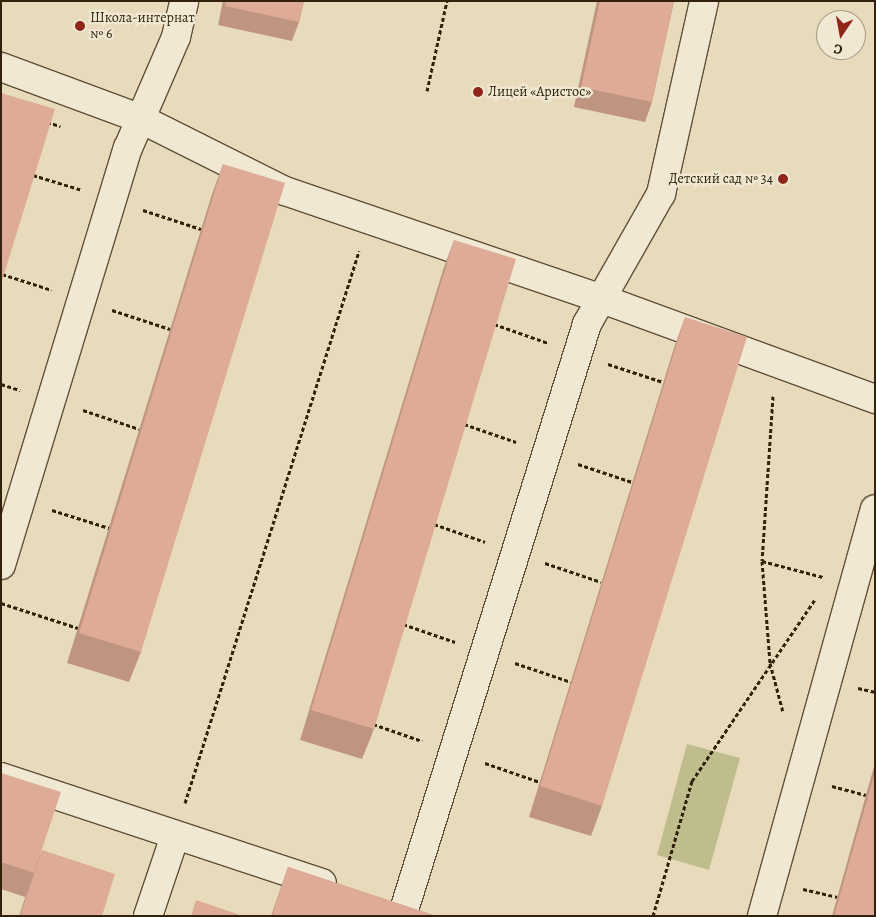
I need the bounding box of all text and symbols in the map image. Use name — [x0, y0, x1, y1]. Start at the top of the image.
place label: Школа-интернат № 6 — [90, 10, 195, 42]
north arrow — [816, 10, 866, 60]
marker: Школа-интернат № 6 — [74, 20, 86, 32]
text: С — [832, 39, 844, 59]
place label: Лицей «Аристос» — [488, 84, 591, 100]
marker: Лицей «Аристос» — [472, 86, 484, 98]
place label: Детский сад № 34 — [669, 171, 773, 187]
marker: Детский сад № 34 — [777, 173, 789, 185]

